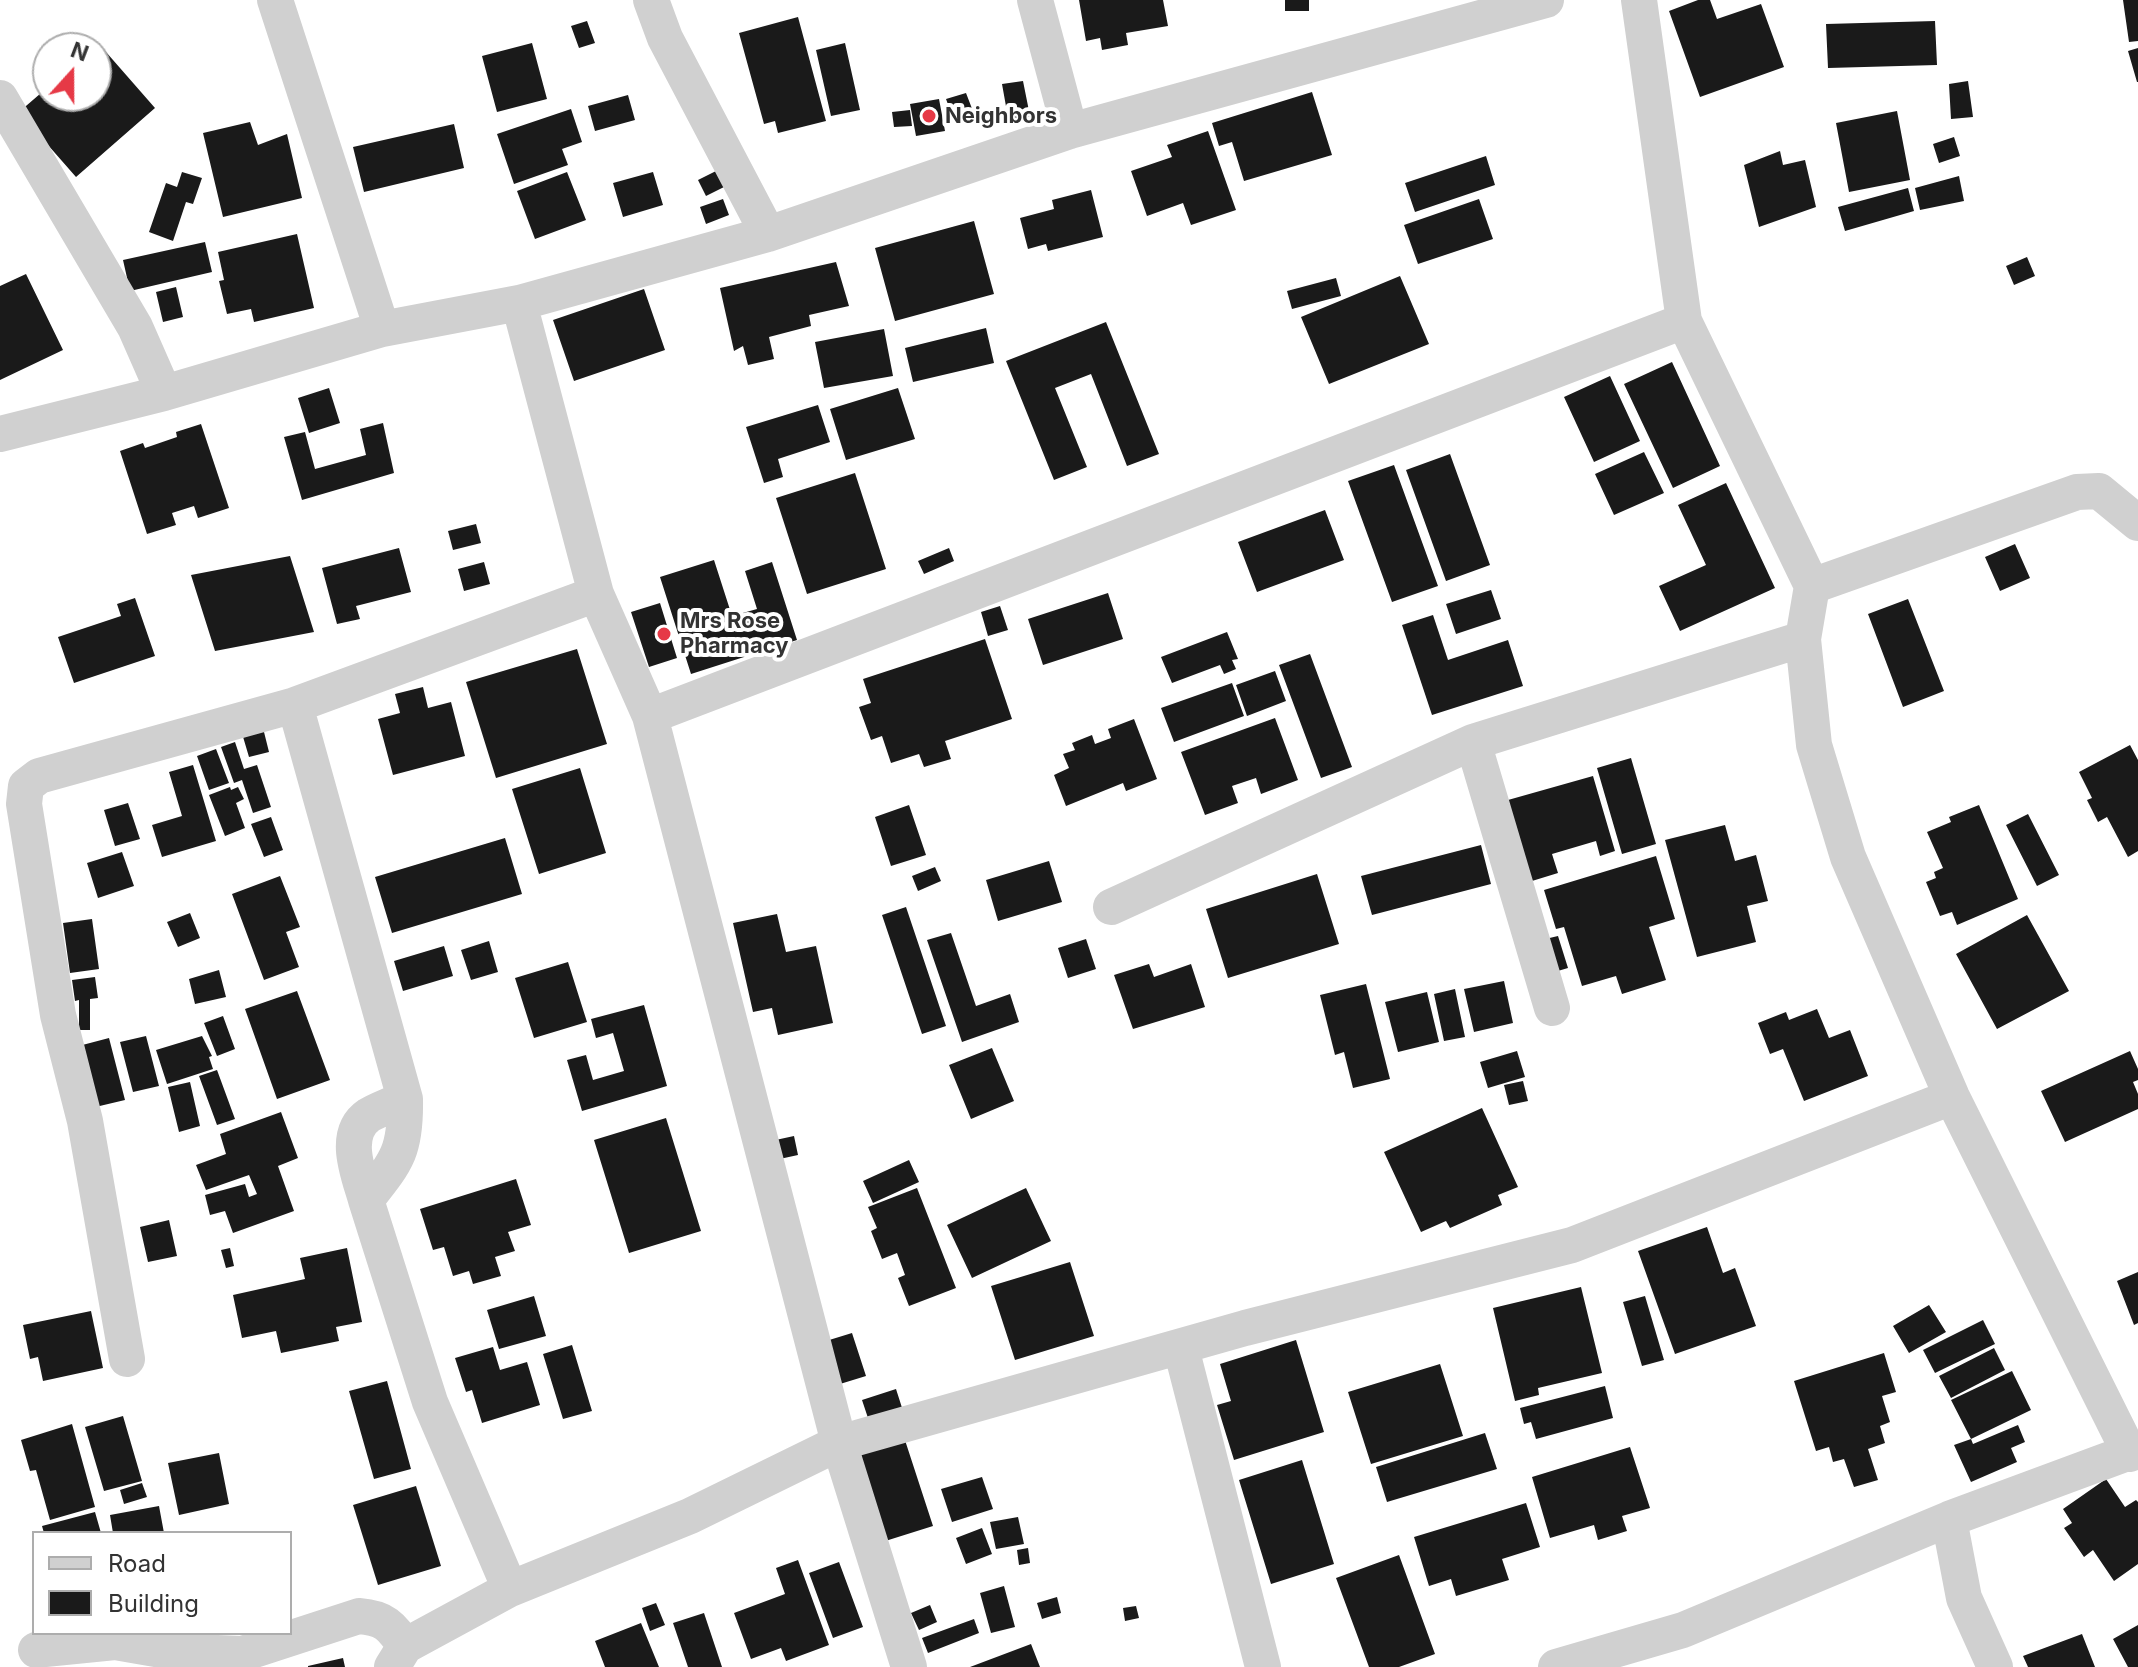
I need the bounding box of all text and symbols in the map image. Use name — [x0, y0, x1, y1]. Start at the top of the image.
north arrow — [32, 32, 112, 112]
text: N — [67, 36, 92, 67]
place label: Neighbors — [945, 103, 1057, 129]
marker: Neighbors — [920, 107, 938, 125]
place label: Mrs Rose Pharmacy — [680, 608, 788, 660]
marker: Mrs Rose Pharmacy — [655, 625, 673, 643]
legend — [32, 1531, 292, 1635]
text: Road — [108, 1549, 166, 1578]
text: Building — [108, 1589, 199, 1618]

